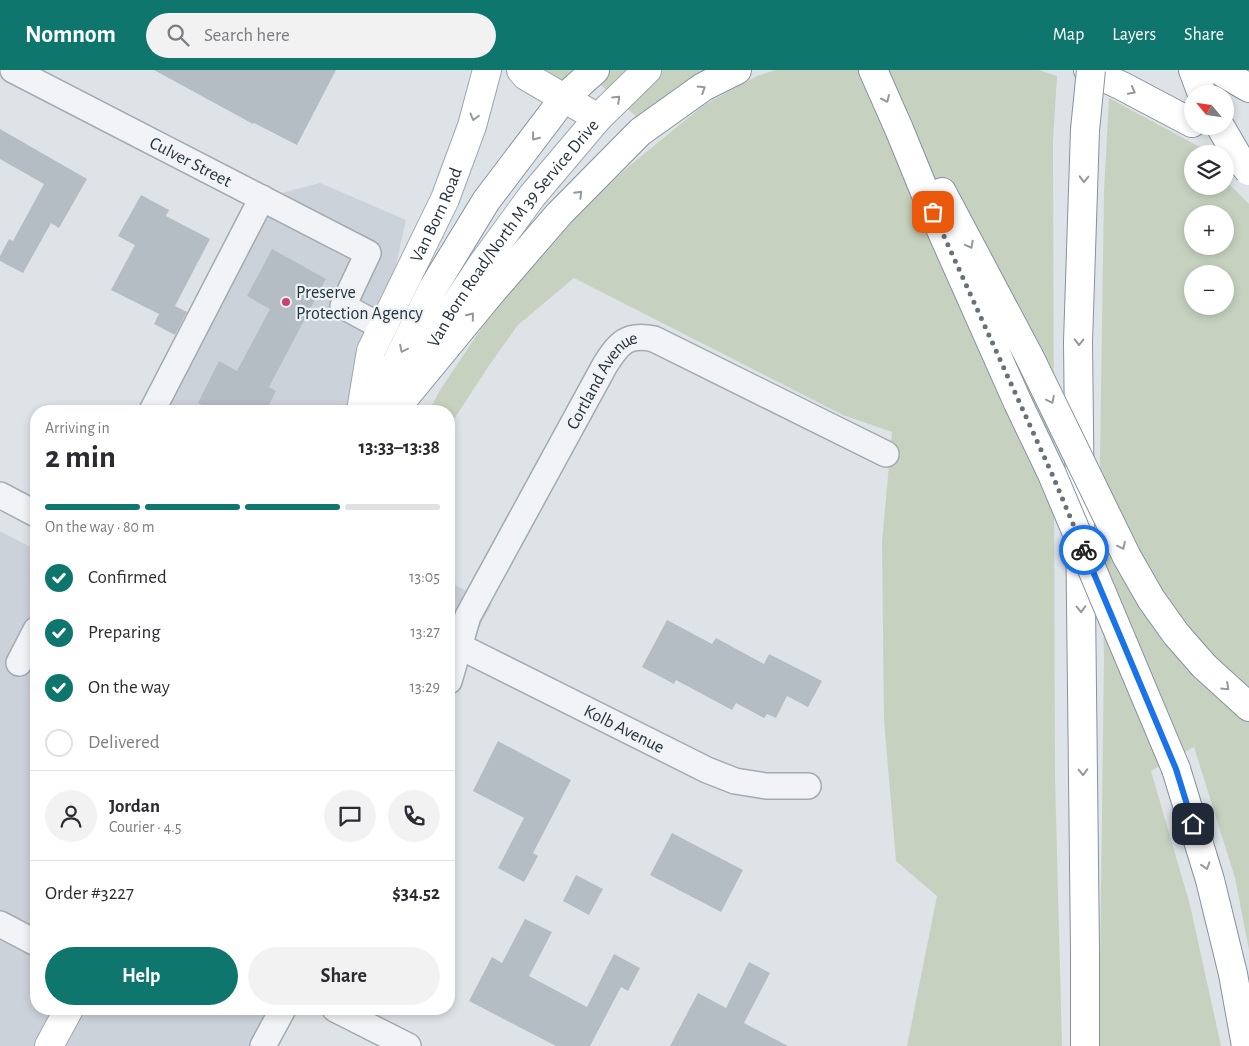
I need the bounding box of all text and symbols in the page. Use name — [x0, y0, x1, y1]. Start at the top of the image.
search box — [146, 13, 496, 58]
icon: search — [164, 21, 192, 49]
text: Nomnom — [25, 23, 116, 47]
text: Search here — [204, 26, 290, 45]
text: Map — [1053, 26, 1084, 44]
text: Layers — [1112, 26, 1156, 44]
text: Share — [1184, 26, 1224, 44]
one-way arrow — [1127, 85, 1136, 95]
north arrow — [1184, 85, 1234, 135]
map controls — [1184, 85, 1234, 315]
one-way arrow — [696, 86, 705, 95]
one-way arrow — [879, 94, 890, 103]
one-way arrow — [611, 96, 620, 105]
one-way arrow — [470, 112, 480, 121]
street label: Van Born Road/North M 39 Service Drive — [424, 116, 603, 350]
one-way arrow — [532, 131, 540, 140]
street label: Culver Street — [146, 134, 235, 191]
button: layers — [1184, 145, 1234, 195]
street label: Van Born Road — [408, 165, 466, 265]
one-way arrow — [1078, 175, 1089, 183]
one-way arrow — [573, 191, 582, 200]
pin — [912, 191, 954, 233]
icon: bag — [919, 198, 947, 226]
button: + — [1184, 205, 1234, 255]
one-way arrow — [964, 240, 974, 249]
button: − — [1184, 265, 1234, 315]
place label: Preserve Protection Agency — [296, 284, 423, 323]
marker: Preserve Protection Agency — [280, 296, 292, 308]
one-way arrow — [466, 313, 474, 322]
street label: Cortland Avenue — [564, 329, 639, 433]
one-way arrow — [1074, 338, 1084, 346]
one-way arrow — [399, 344, 409, 353]
one-way arrow — [1045, 395, 1055, 404]
text: Arriving in — [45, 420, 110, 436]
text: 13:33–13:38 — [359, 438, 440, 457]
text: 2 min — [45, 441, 116, 473]
text: On the way · 80 m — [45, 519, 154, 535]
courier — [1059, 525, 1109, 575]
icon: bike — [1070, 536, 1098, 564]
one-way arrow — [1116, 541, 1126, 550]
icon: check — [45, 564, 73, 592]
text: Confirmed — [88, 568, 167, 587]
text: 13:05 — [409, 569, 440, 585]
one-way arrow — [1076, 605, 1087, 613]
icon: check — [45, 619, 73, 647]
text: Preparing — [88, 623, 161, 642]
text: 13:27 — [410, 624, 440, 640]
icon: check — [45, 674, 73, 702]
text: On the way — [88, 678, 170, 697]
text: 13:29 — [409, 679, 440, 695]
one-way arrow — [1221, 681, 1230, 690]
street label: Kolb Avenue — [581, 702, 667, 757]
text: Delivered — [88, 733, 160, 752]
one-way arrow — [1078, 768, 1088, 776]
button: person — [45, 790, 97, 842]
button: chat — [324, 790, 376, 842]
button: phone — [388, 790, 440, 842]
text: Jordan — [109, 797, 160, 816]
pin — [1172, 803, 1214, 845]
icon: home — [1179, 810, 1207, 838]
text: Courier · 4.5 — [109, 819, 181, 835]
one-way arrow — [1200, 861, 1210, 869]
text: Order #3227 — [45, 884, 134, 903]
text: $34.52 — [392, 884, 440, 903]
button: Help — [45, 947, 238, 1005]
button: Share — [248, 947, 440, 1005]

